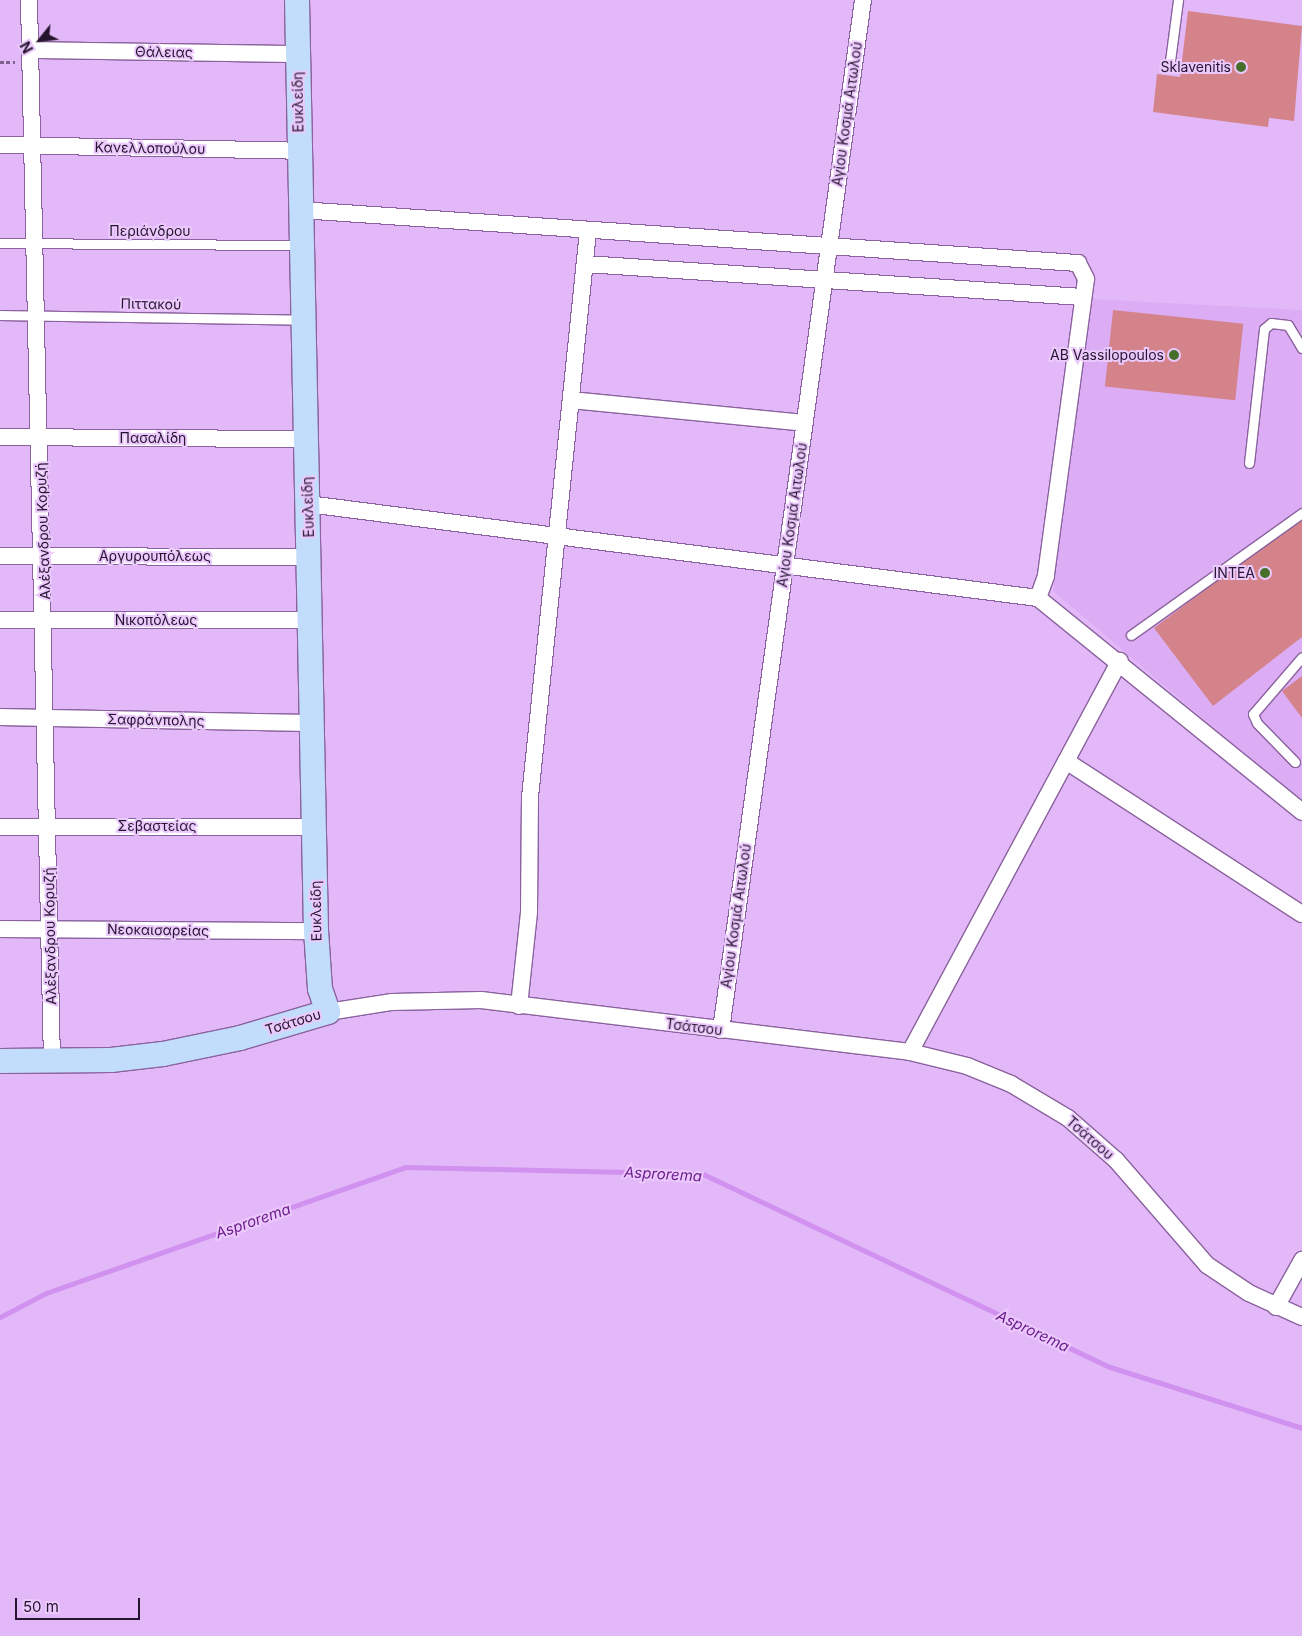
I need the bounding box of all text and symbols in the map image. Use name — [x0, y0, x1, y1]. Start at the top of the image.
north arrow — [15, 15, 65, 65]
text: N — [16, 39, 36, 56]
street label: Αγίου Κοσμά Αιτωλού — [829, 41, 865, 187]
street label: Θάλειας — [135, 43, 193, 61]
place label: Sklavenitis — [1161, 59, 1231, 75]
marker: Sklavenitis — [1235, 61, 1247, 73]
street label: Ευκλείδη — [289, 71, 307, 133]
street label: Κανελλοπούλου — [95, 139, 205, 157]
street label: Περιάνδρου — [109, 223, 191, 239]
street label: Πιττακού — [121, 295, 181, 313]
place label: AB Vassilopoulos — [1050, 347, 1164, 363]
marker: AB Vassilopoulos — [1168, 349, 1180, 361]
street label: Πασαλίδη — [120, 430, 186, 446]
street label: Αγίου Κοσμά Αιτωλού — [774, 442, 810, 588]
street label: Αλέξανδρου Κορυζή — [32, 462, 54, 600]
street label: Ευκλείδη — [299, 476, 317, 538]
street label: Αργυρουπόλεως — [99, 548, 211, 564]
place label: INTEA — [1214, 565, 1255, 581]
marker: INTEA — [1259, 567, 1271, 579]
street label: Νικοπόλεως — [115, 612, 197, 628]
street label: Σαφράνπολης — [107, 711, 205, 729]
street label: Σεβαστείας — [118, 818, 196, 834]
street label: Αγίου Κοσμά Αιτωλού — [718, 843, 754, 989]
street label: Αλέξανδρου Κορυζή — [40, 867, 60, 1005]
street label: Ευκλείδη — [307, 880, 325, 942]
street label: Νεοκαισαρείας — [107, 921, 209, 939]
street label: Τσάτσου — [263, 1006, 323, 1038]
street label: Τσάτσου — [665, 1015, 723, 1039]
street label: Τσάτσου — [1063, 1113, 1117, 1163]
water label: Asprorema — [623, 1163, 703, 1185]
water label: Asprorema — [213, 1200, 293, 1242]
water label: Asprorema — [994, 1306, 1072, 1356]
scale bar — [18, 1588, 142, 1620]
text: 50 m — [23, 1597, 59, 1616]

